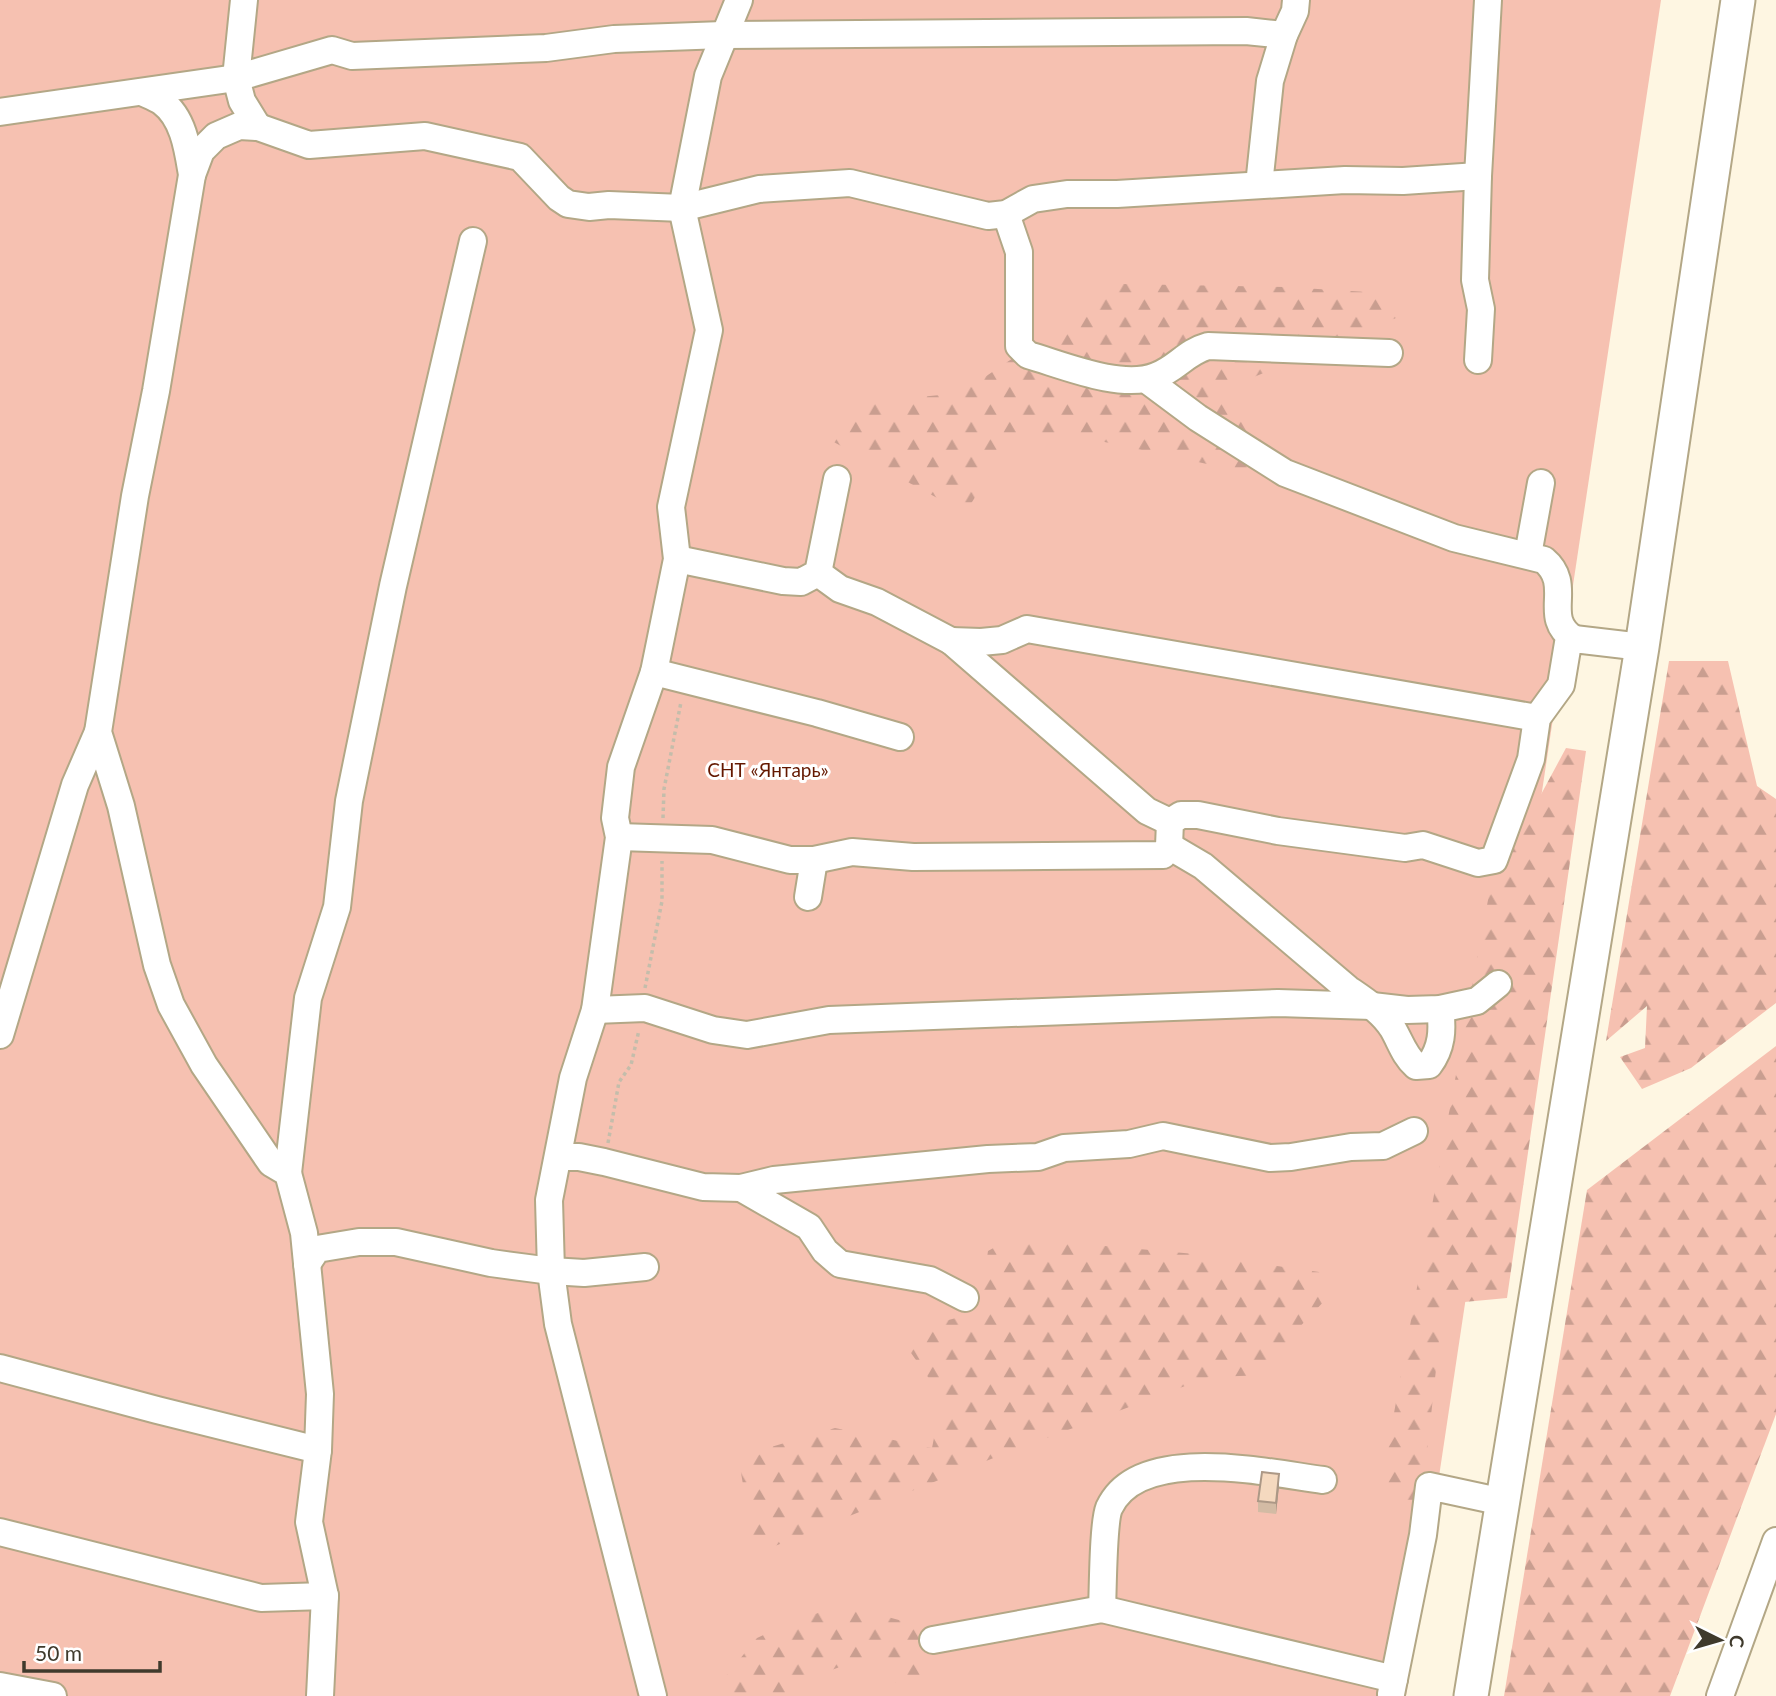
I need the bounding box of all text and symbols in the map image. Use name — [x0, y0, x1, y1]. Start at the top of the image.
park label: СНТ «Янтарь» — [707, 758, 829, 781]
north arrow — [1685, 1605, 1755, 1675]
scale bar — [24, 1630, 161, 1674]
text: С — [1725, 1634, 1749, 1649]
text: 50 m — [35, 1640, 82, 1665]

